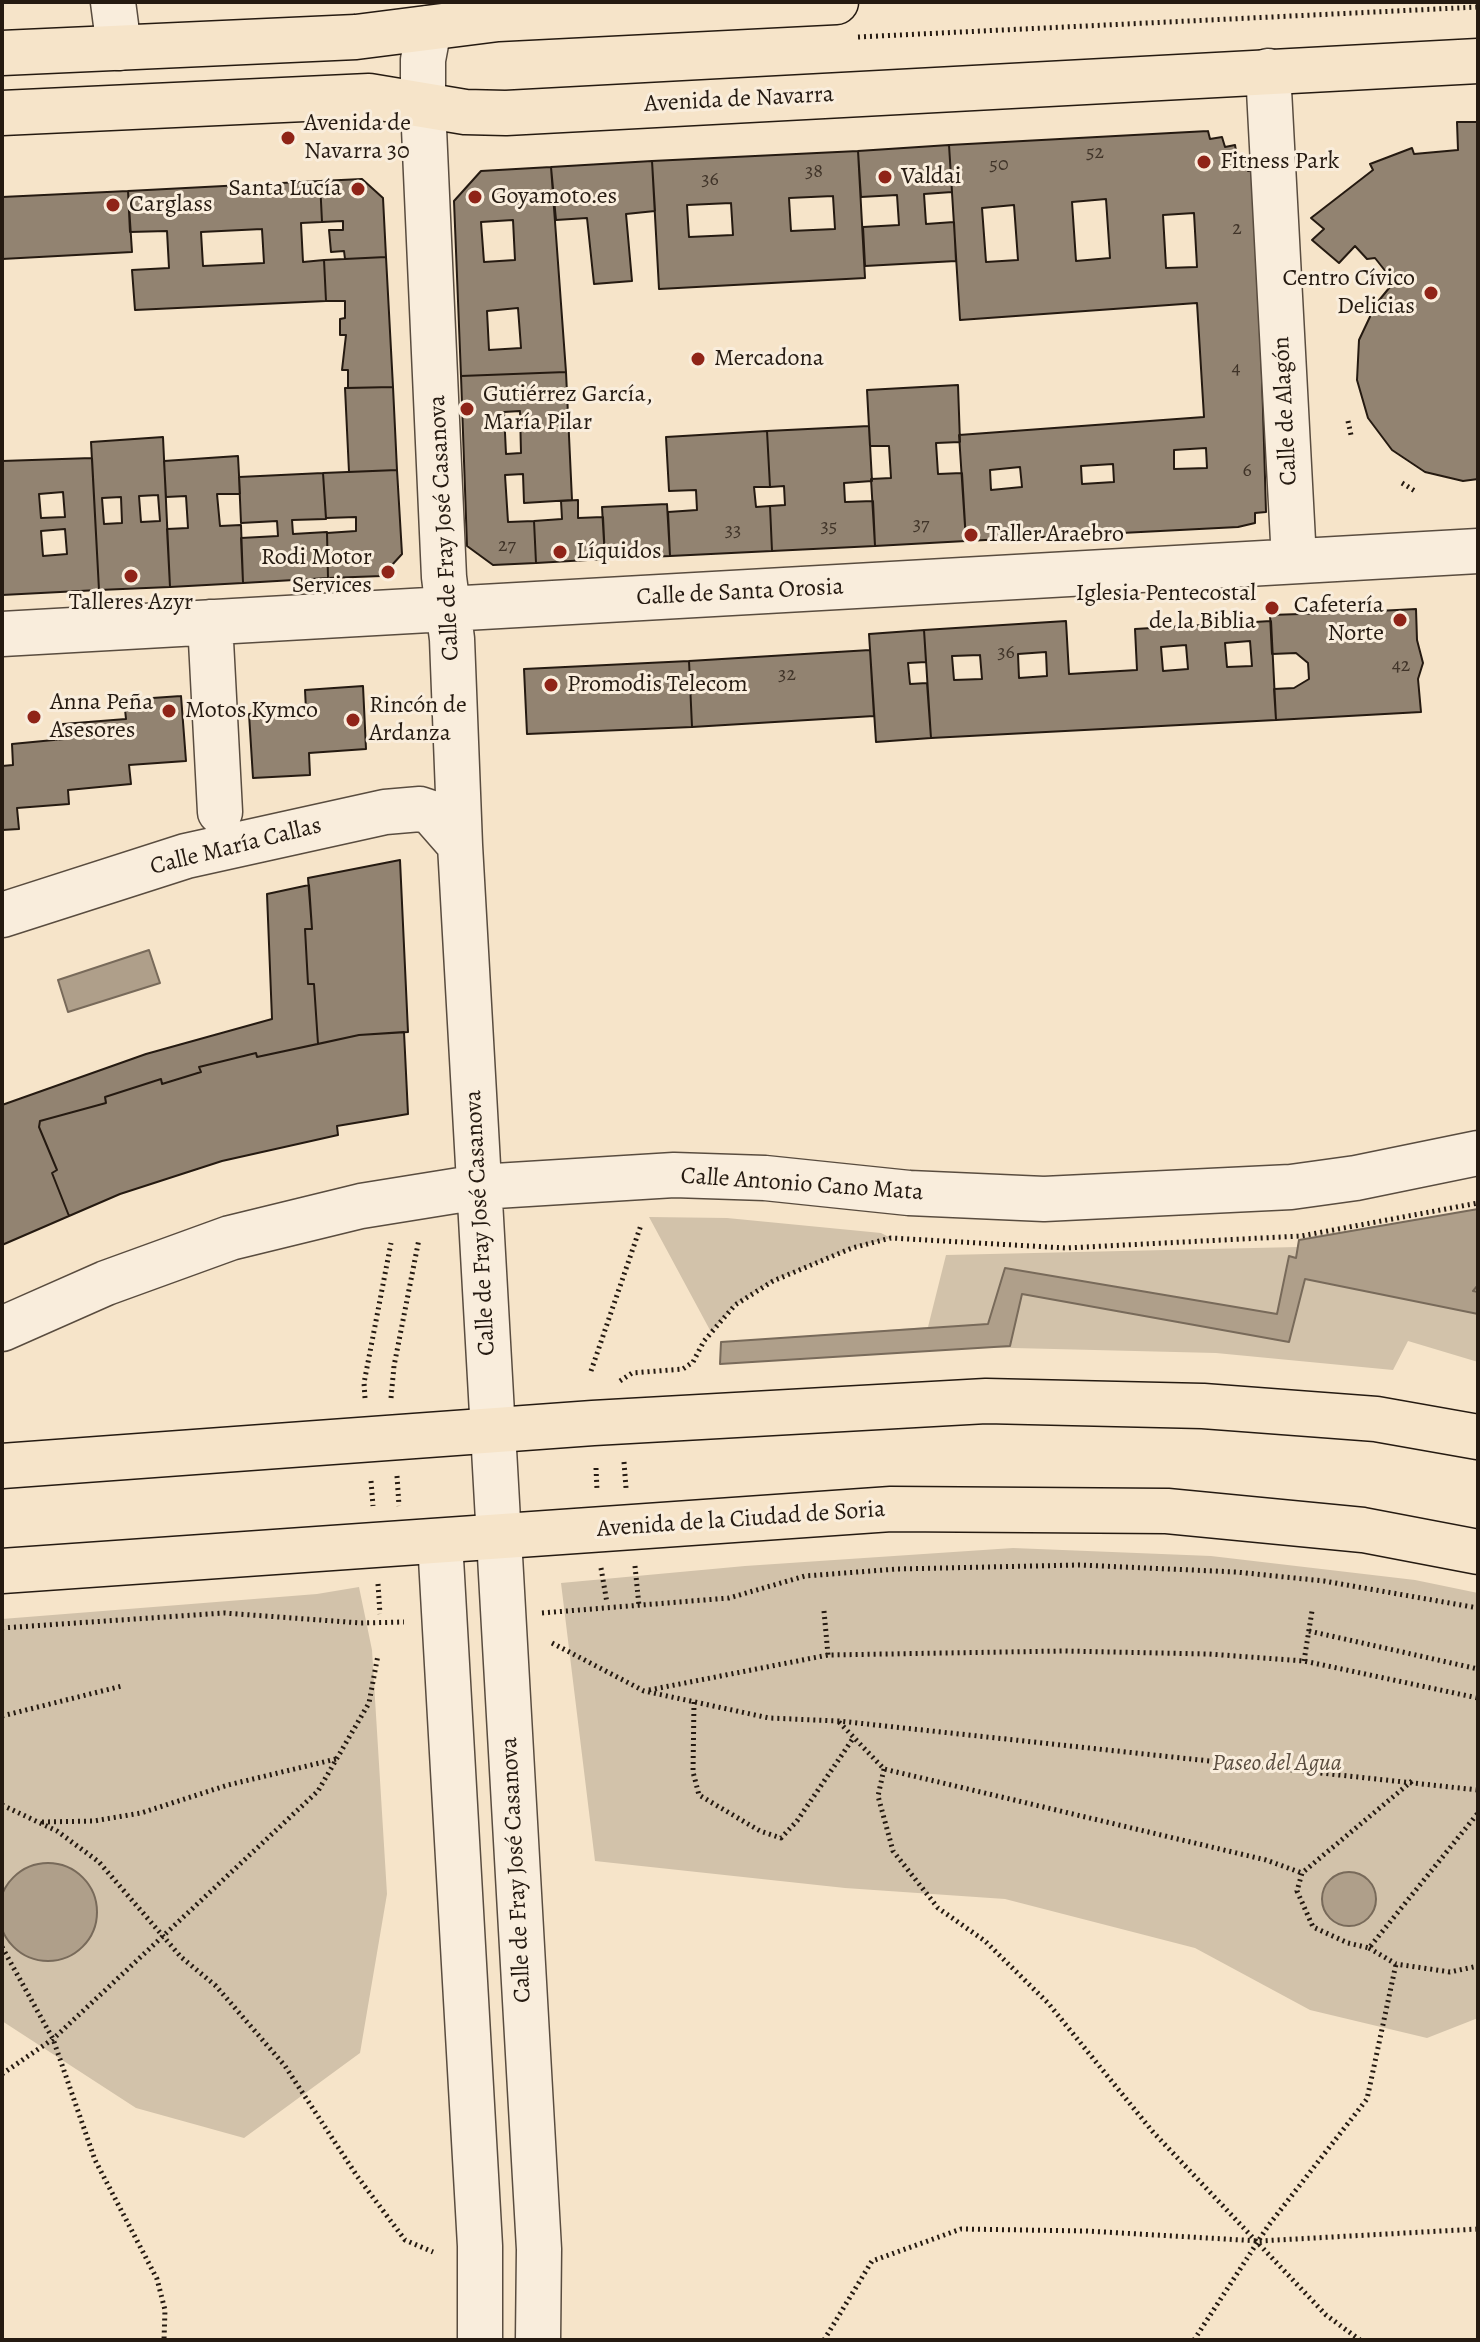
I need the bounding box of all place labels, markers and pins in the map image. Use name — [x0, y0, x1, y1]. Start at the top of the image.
place label: Avenida de Navarra 30 — [304, 110, 411, 166]
marker: Avenida de Navarra 30 — [279, 129, 297, 147]
place label: Fitness Park — [1220, 148, 1339, 176]
marker: Fitness Park — [1195, 153, 1213, 171]
place label: Valdai — [901, 163, 962, 191]
marker: Valdai — [876, 168, 894, 186]
place label: Santa Lucía — [228, 175, 342, 203]
marker: Santa Lucía — [349, 180, 367, 198]
place label: Goyamoto.es — [491, 183, 617, 211]
marker: Goyamoto.es — [466, 188, 484, 206]
place label: Carglass — [129, 191, 213, 219]
marker: Carglass — [104, 196, 122, 214]
place label: Centro Cívico Delicias — [1282, 265, 1415, 321]
marker: Centro Cívico Delicias — [1422, 284, 1440, 302]
place label: Mercadona — [714, 345, 824, 373]
marker: Mercadona — [689, 350, 707, 368]
place label: Gutiérrez García, María Pilar — [483, 381, 653, 437]
marker: Gutiérrez García, María Pilar — [458, 400, 476, 418]
place label: Taller Araebro — [987, 521, 1124, 549]
marker: Taller Araebro — [962, 526, 980, 544]
place label: Líquidos — [576, 538, 662, 566]
marker: Líquidos — [551, 543, 569, 561]
place label: Rodi Motor Services — [261, 544, 372, 600]
marker: Rodi Motor Services — [379, 563, 397, 581]
marker: Talleres Azyr — [122, 567, 140, 585]
place label: Iglesia Pentecostal de la Biblia — [1076, 580, 1256, 636]
place label: Talleres Azyr — [69, 589, 193, 617]
place label: Cafetería Norte — [1294, 592, 1384, 648]
marker: Iglesia Pentecostal de la Biblia — [1263, 599, 1281, 617]
marker: Cafetería Norte — [1391, 611, 1409, 629]
place label: Promodis Telecom — [567, 671, 748, 699]
marker: Promodis Telecom — [542, 676, 560, 694]
place label: Anna Peña Asesores — [50, 689, 153, 745]
place label: Rincón de Ardanza — [369, 692, 467, 748]
place label: Motos Kymco — [185, 697, 318, 725]
marker: Motos Kymco — [160, 702, 178, 720]
marker: Anna Peña Asesores — [25, 708, 43, 726]
marker: Rincón de Ardanza — [344, 711, 362, 729]

